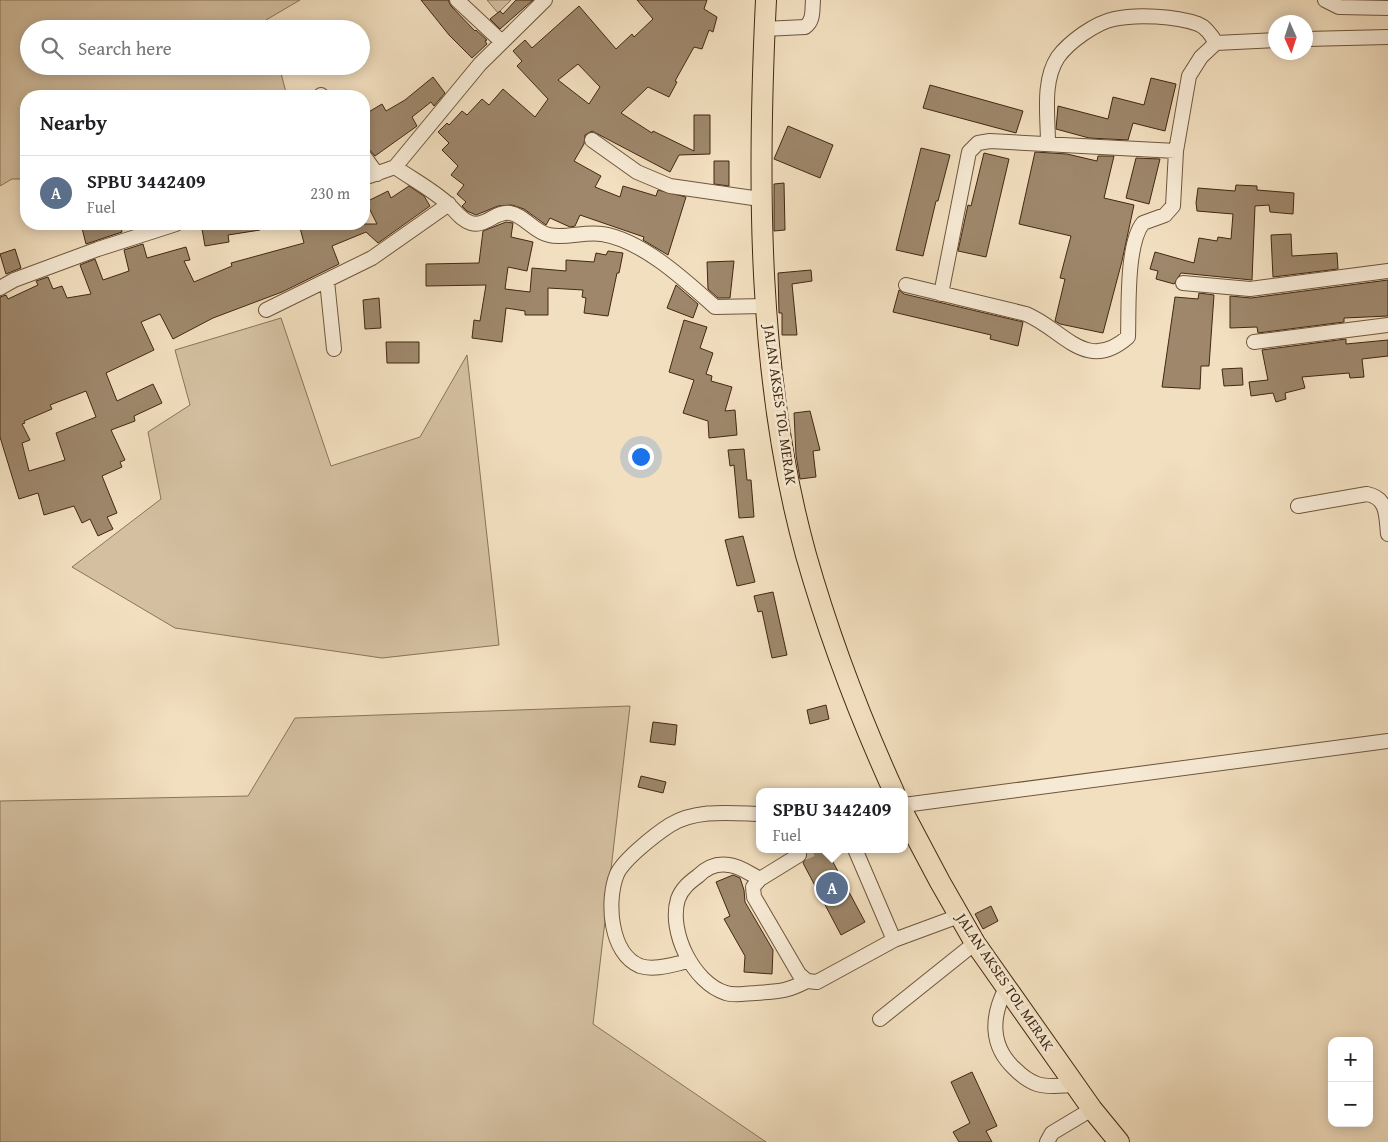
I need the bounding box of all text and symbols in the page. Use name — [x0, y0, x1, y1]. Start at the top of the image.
north arrow — [1268, 15, 1313, 60]
search box — [20, 20, 370, 75]
icon: search — [38, 34, 66, 62]
text: Search here — [78, 34, 172, 62]
text: Nearby — [40, 107, 107, 138]
text: SPBU 3442409 — [87, 167, 206, 195]
text: A — [51, 181, 61, 205]
text: 230 m — [310, 181, 350, 205]
text: Fuel — [87, 195, 115, 219]
street label: JALAN AKSES TOL MERAK — [759, 322, 802, 486]
your location — [628, 444, 654, 470]
popup — [756, 788, 908, 853]
text: SPBU 3442409 — [773, 795, 891, 823]
text: Fuel — [773, 823, 801, 847]
pin: A — [816, 869, 848, 907]
street label: JALAN AKSES TOL MERAK — [950, 907, 1059, 1055]
map controls — [1328, 1037, 1373, 1127]
button: + — [1328, 1037, 1373, 1082]
button: − — [1328, 1082, 1373, 1127]

